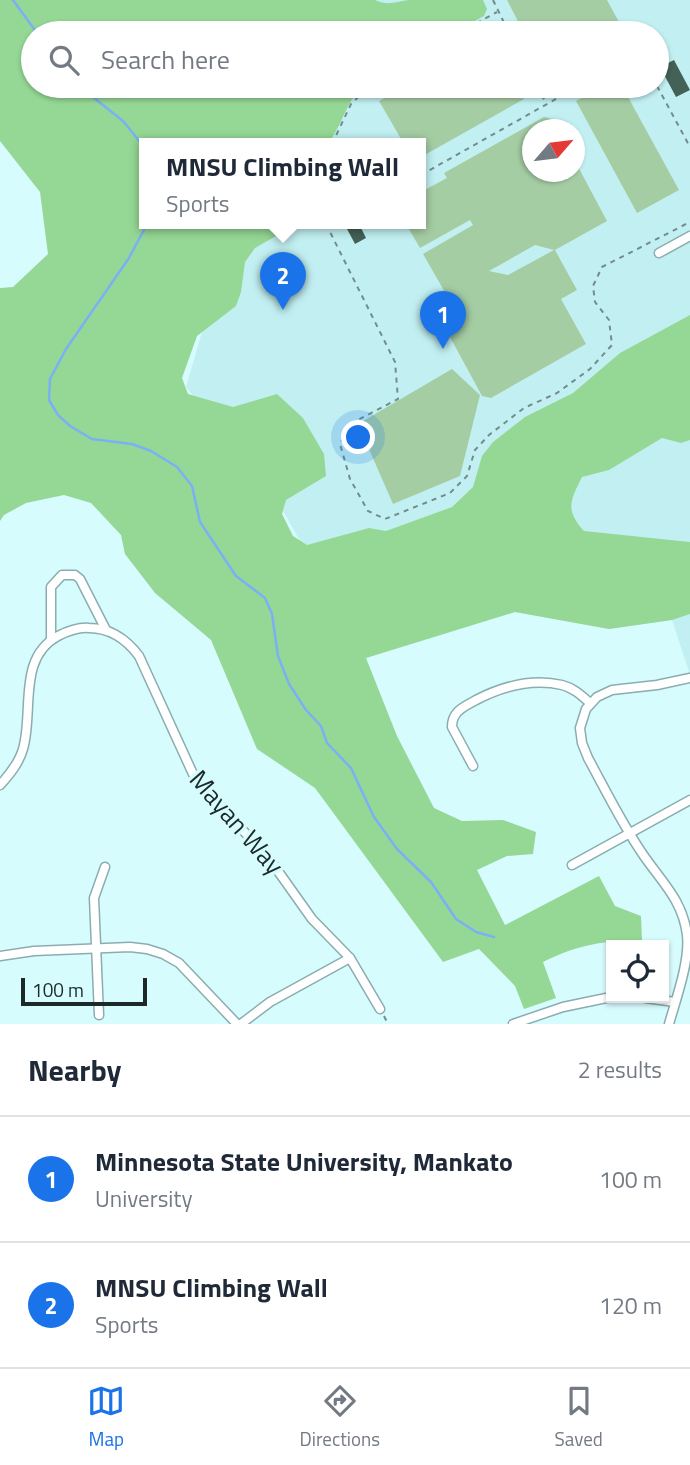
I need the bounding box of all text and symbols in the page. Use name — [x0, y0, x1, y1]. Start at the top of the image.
search box — [21, 21, 669, 98]
text: Search here — [101, 40, 230, 79]
icon: search — [45, 41, 83, 79]
north arrow — [522, 119, 585, 182]
popup — [139, 138, 426, 229]
text: MNSU Climbing Wall — [166, 147, 399, 186]
text: Sports — [166, 186, 230, 221]
pin: 2 — [260, 252, 306, 310]
pin: 1 — [420, 291, 466, 349]
your location — [341, 420, 375, 454]
street label: Mayan Way — [180, 761, 294, 883]
map controls — [606, 940, 669, 1003]
button: locate — [606, 940, 669, 1003]
scale bar — [21, 975, 147, 1007]
text: 100 m — [32, 975, 84, 1004]
text: Nearby — [28, 1047, 121, 1093]
text: 2 results — [578, 1052, 662, 1087]
text: Minnesota State University, Mankato — [95, 1142, 513, 1181]
text: 1 — [45, 1162, 57, 1197]
text: 100 m — [599, 1162, 662, 1197]
text: University — [95, 1181, 193, 1216]
text: MNSU Climbing Wall — [95, 1268, 328, 1307]
text: 2 — [45, 1288, 57, 1323]
text: 120 m — [599, 1288, 662, 1323]
text: Sports — [95, 1307, 158, 1342]
tab: Map — [87, 1382, 125, 1453]
tab: Directions — [300, 1382, 380, 1453]
tab: Saved — [554, 1382, 603, 1453]

